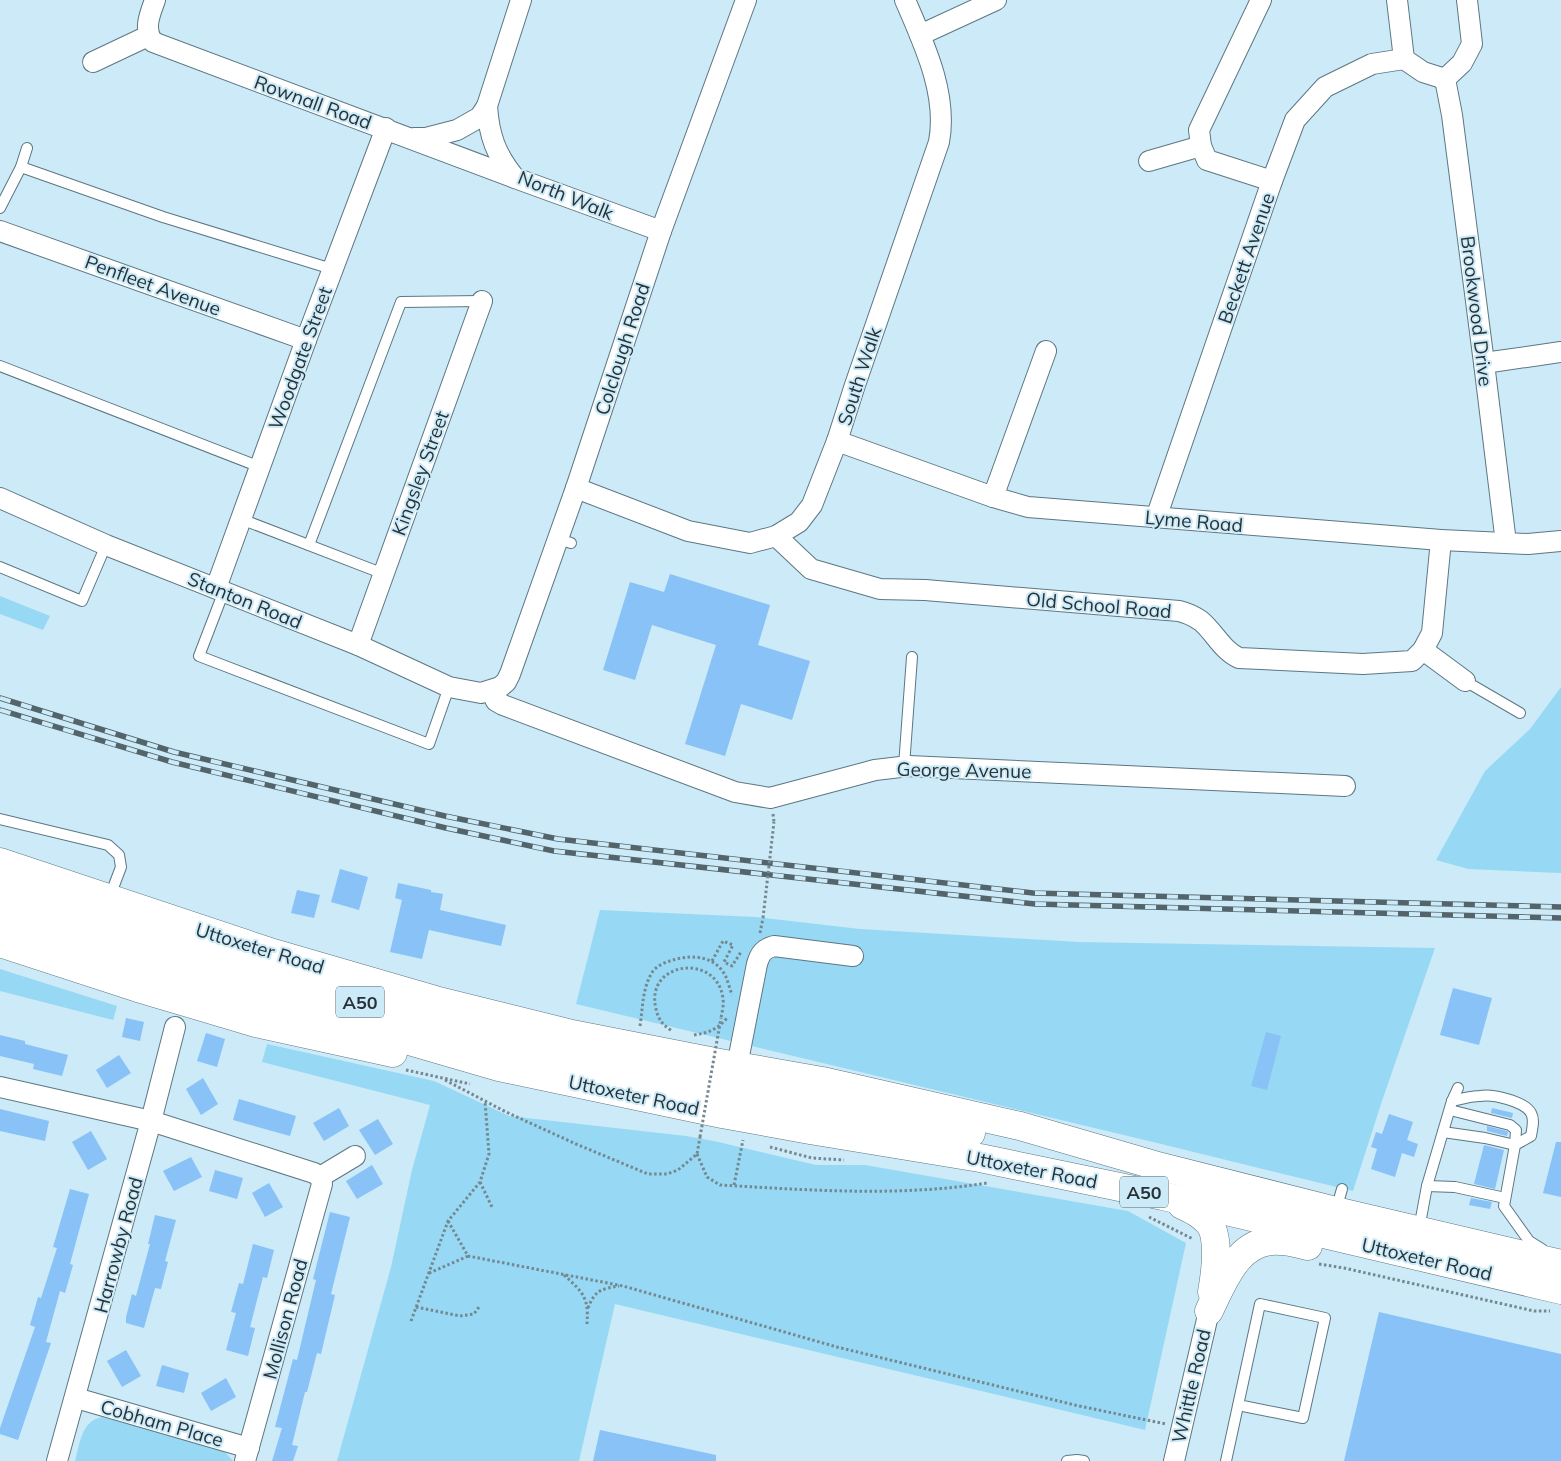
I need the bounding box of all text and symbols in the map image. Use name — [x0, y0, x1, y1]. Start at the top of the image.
street label: Rownall Road — [251, 70, 375, 134]
street label: North Walk — [515, 165, 617, 225]
street label: Beckett Avenue — [1212, 189, 1280, 327]
street label: Brookwood Drive — [1456, 234, 1498, 388]
street label: Penfleet Avenue — [82, 249, 224, 321]
street label: Colclough Road — [589, 280, 655, 418]
street label: Woodgate Street — [263, 283, 337, 433]
street label: South Walk — [832, 324, 886, 428]
street label: Kingsley Street — [386, 407, 454, 539]
street label: Lyme Road — [1144, 505, 1244, 537]
street label: Stanton Road — [184, 566, 306, 634]
street label: Old School Road — [1025, 587, 1173, 623]
street label: George Avenue — [896, 757, 1032, 783]
street label: Uttoxeter Road — [193, 917, 327, 979]
road number: A50 — [336, 986, 384, 1018]
street label: Uttoxeter Road — [566, 1069, 702, 1121]
street label: Uttoxeter Road — [964, 1145, 1100, 1193]
street label: Harrowby Road — [88, 1174, 148, 1316]
road number: A50 — [1120, 1176, 1168, 1208]
street label: Uttoxeter Road — [1359, 1232, 1495, 1286]
street label: Mollison Road — [257, 1256, 313, 1382]
street label: Whittle Road — [1166, 1327, 1216, 1445]
street label: Cobham Place — [98, 1394, 226, 1452]

